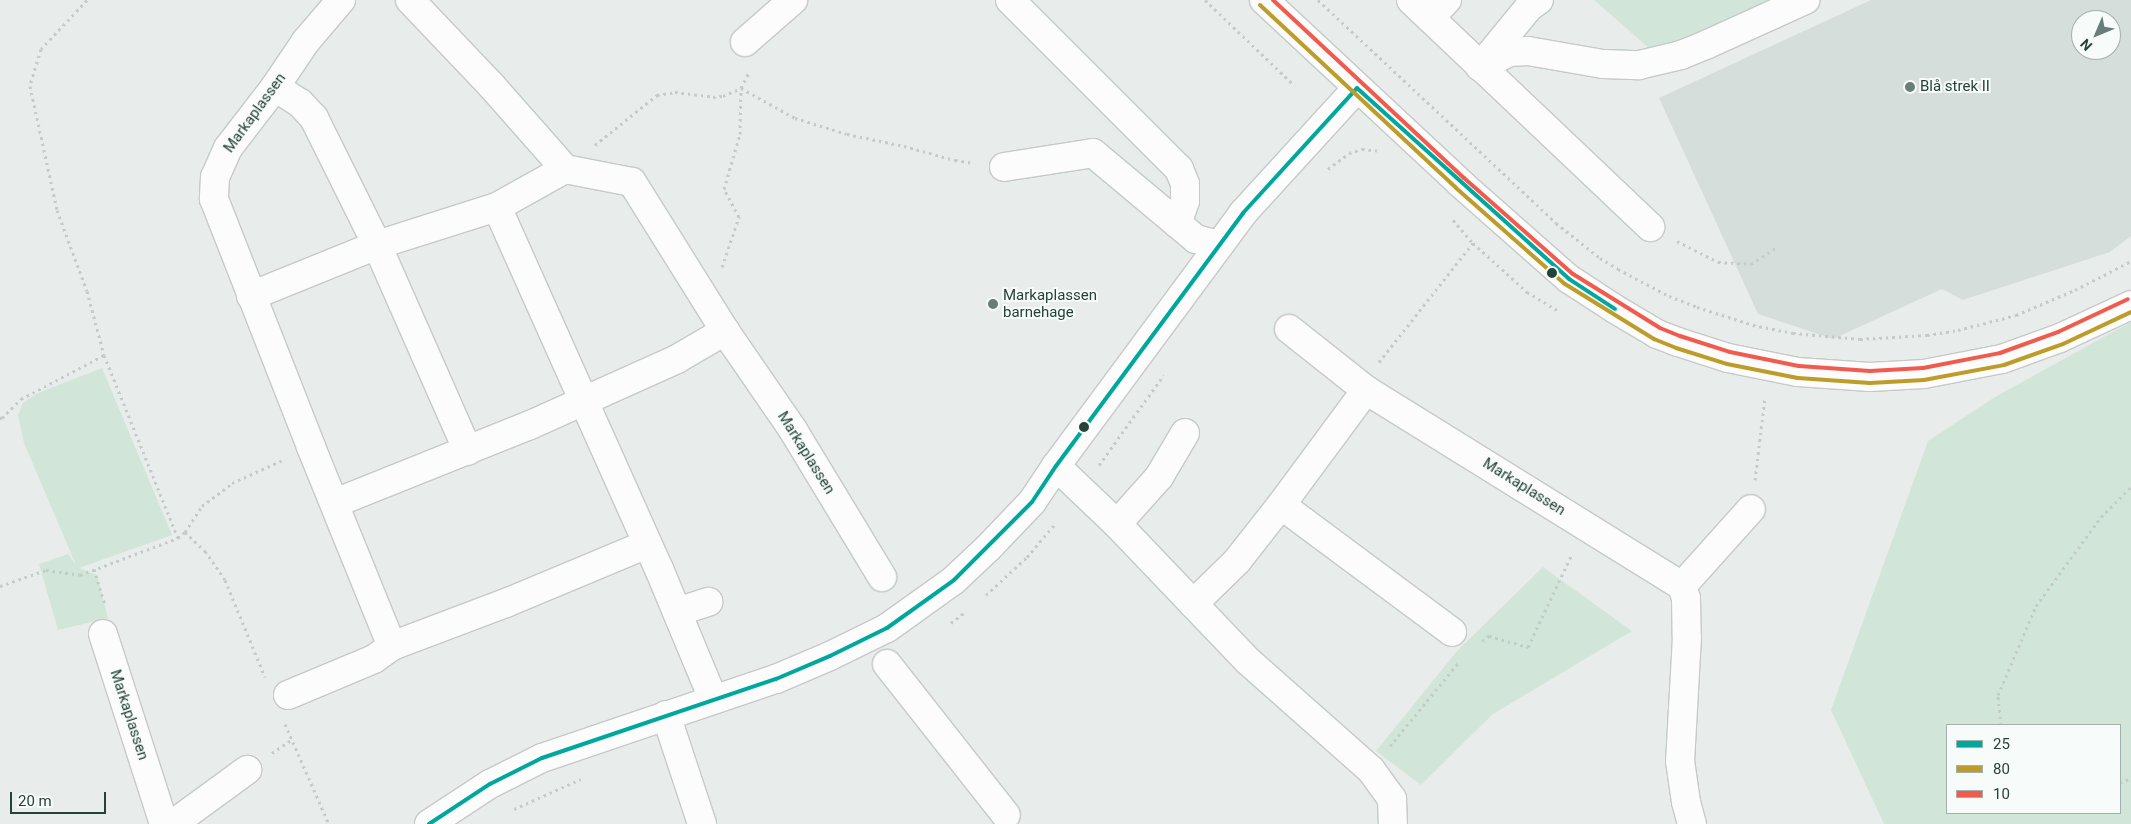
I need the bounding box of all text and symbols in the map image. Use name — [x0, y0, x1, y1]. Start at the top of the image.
north arrow — [2071, 10, 2121, 60]
text: N — [2077, 36, 2095, 54]
street label: Markaplassen — [220, 70, 290, 156]
place label: Blå strek II — [1920, 78, 1990, 96]
marker: Blå strek II — [1904, 81, 1916, 93]
unlabelled marker — [1547, 268, 1557, 278]
place label: Markaplassen barnehage — [1003, 286, 1097, 321]
marker: Markaplassen barnehage — [987, 298, 999, 310]
street label: Markaplassen — [773, 408, 839, 498]
unlabelled marker — [1079, 422, 1089, 432]
street label: Markaplassen — [1479, 454, 1569, 520]
street label: Markaplassen — [106, 667, 152, 763]
legend — [1946, 724, 2121, 814]
text: 25 — [1993, 735, 2010, 753]
text: 80 — [1993, 760, 2010, 778]
scale bar — [12, 782, 109, 814]
text: 10 — [1993, 785, 2010, 803]
text: 20 m — [18, 792, 52, 810]

